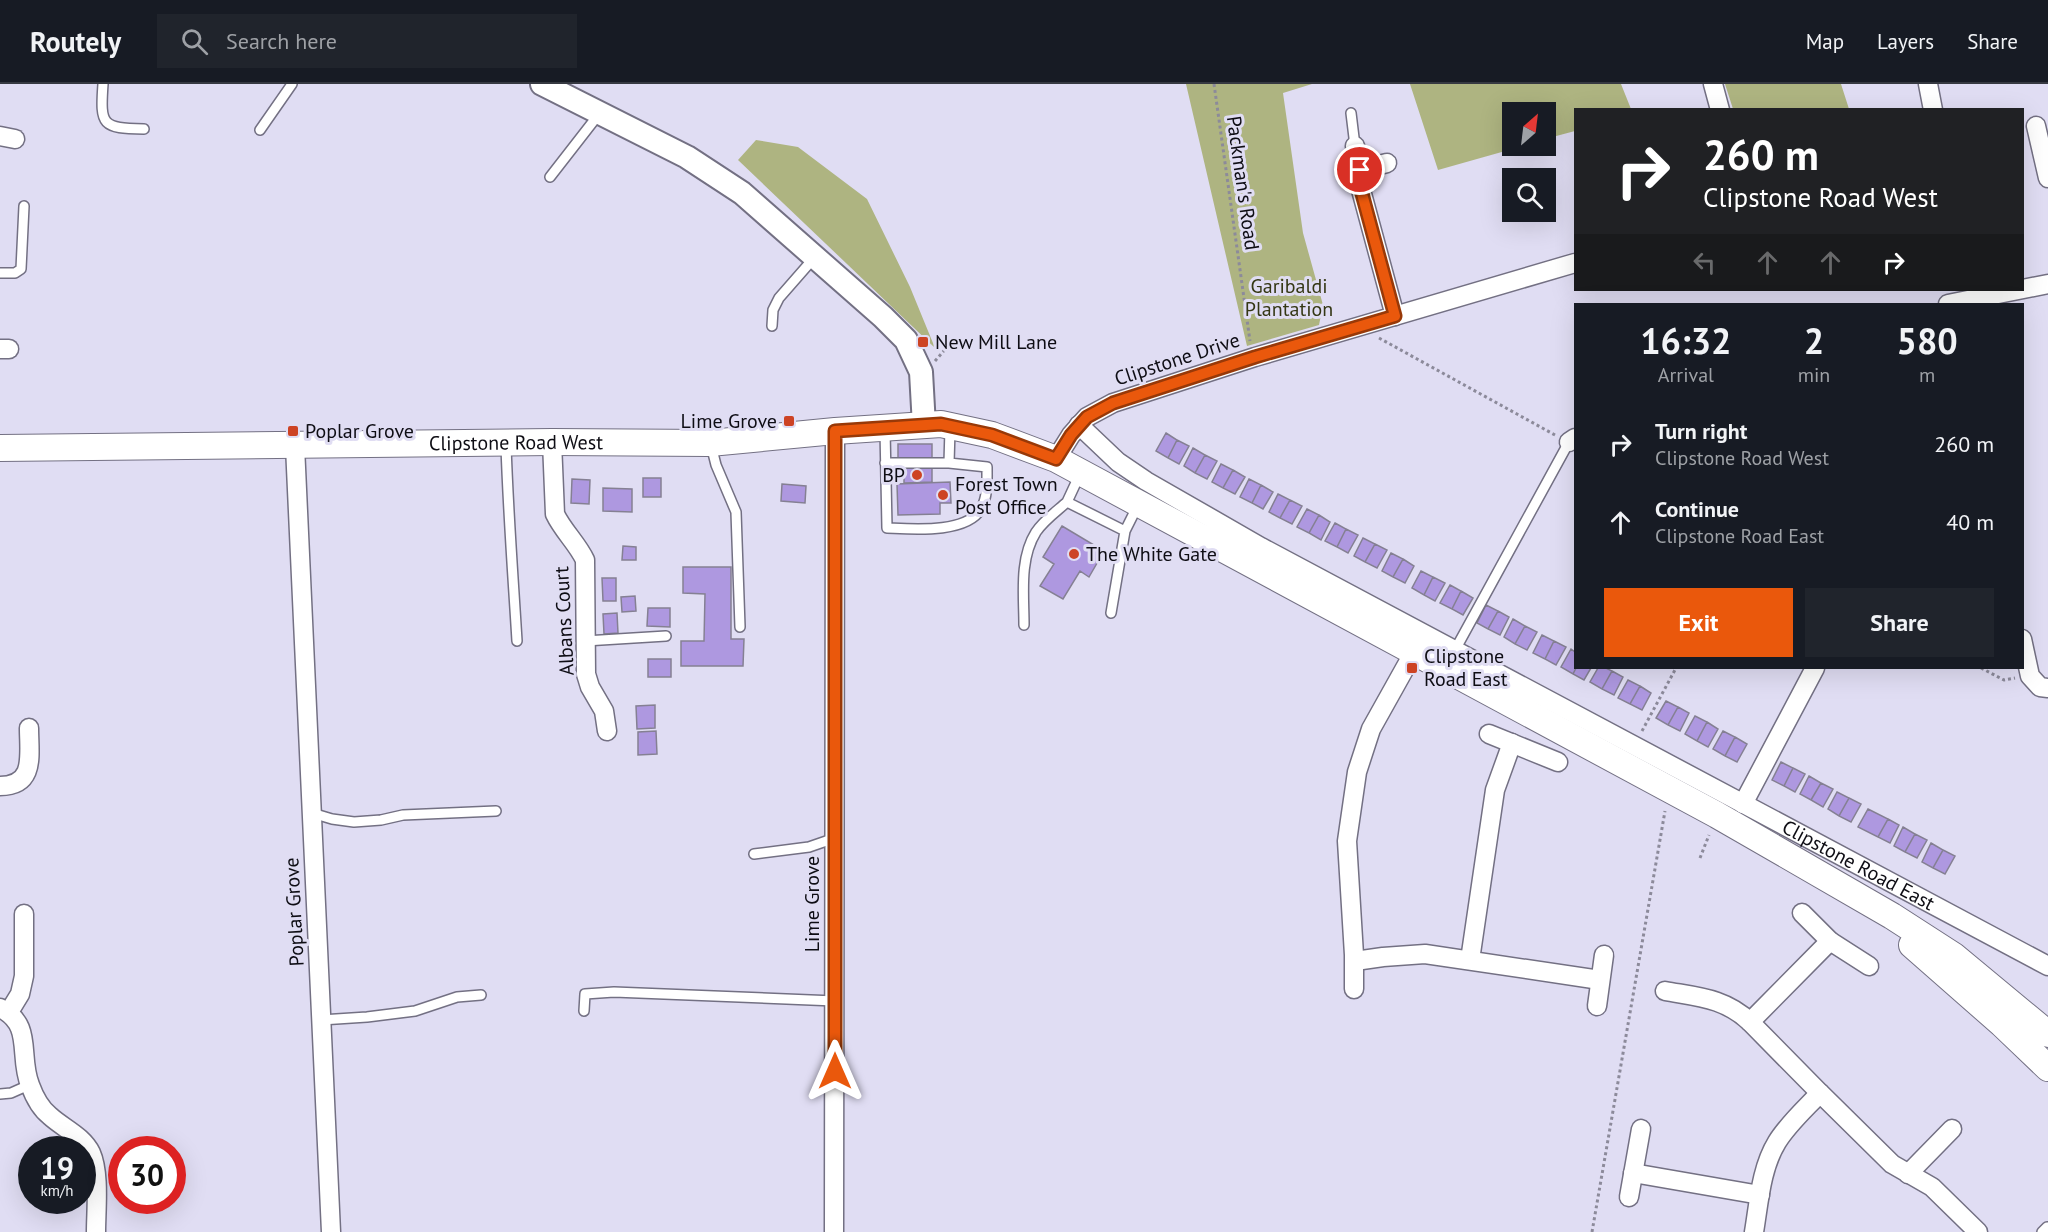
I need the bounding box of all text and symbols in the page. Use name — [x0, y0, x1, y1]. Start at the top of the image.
search box — [157, 14, 577, 68]
text: Routely — [30, 23, 121, 60]
icon: search — [178, 25, 211, 58]
text: Search here — [226, 27, 337, 55]
text: Map — [1806, 28, 1844, 55]
text: Layers — [1877, 28, 1934, 55]
text: Share — [1967, 28, 2018, 55]
north arrow — [1502, 102, 1556, 156]
map controls — [1502, 102, 1556, 222]
street label: Packman's Road — [1221, 114, 1265, 252]
text: 260 m — [1703, 127, 1819, 182]
icon: right — [1604, 132, 1682, 210]
pin — [1334, 144, 1385, 195]
icon: arrive — [1343, 153, 1376, 186]
button: search — [1502, 168, 1556, 222]
text: Clipstone Road West — [1703, 180, 1938, 214]
icon: left — [1688, 246, 1721, 279]
icon: ahead — [1751, 246, 1784, 279]
icon: ahead — [1814, 246, 1847, 279]
icon: right — [1877, 246, 1910, 279]
park label: Garibaldi Plantation — [1245, 273, 1333, 322]
text: 16:32 — [1640, 317, 1732, 364]
text: 2 — [1804, 317, 1824, 364]
text: 580 — [1897, 317, 1958, 364]
street label: Clipstone Drive — [1111, 326, 1243, 392]
place label: New Mill Lane — [935, 329, 1057, 355]
marker: New Mill Lane — [916, 335, 930, 349]
text: Arrival — [1658, 362, 1714, 388]
text: min — [1798, 362, 1830, 388]
text: m — [1919, 362, 1935, 388]
place label: Lime Grove — [680, 408, 777, 434]
marker: Lime Grove — [782, 414, 796, 428]
text: Turn right — [1655, 417, 1747, 445]
place label: Poplar Grove — [305, 418, 414, 444]
marker: Poplar Grove — [286, 424, 300, 438]
icon: right — [1604, 428, 1637, 461]
street label: Clipstone Road West — [429, 429, 603, 456]
text: 260 m — [1934, 430, 1994, 458]
text: Clipstone Road West — [1655, 445, 1829, 471]
place label: BP — [882, 462, 905, 488]
marker: BP — [910, 468, 924, 482]
place label: Forest Town Post Office — [955, 471, 1058, 520]
marker: Forest Town Post Office — [936, 488, 950, 502]
text: Continue — [1655, 495, 1739, 523]
icon: ahead — [1604, 506, 1637, 539]
text: 40 m — [1946, 508, 1994, 536]
text: Clipstone Road East — [1655, 523, 1824, 549]
place label: The White Gate — [1086, 541, 1217, 567]
marker: The White Gate — [1067, 547, 1081, 561]
street label: Albans Court — [548, 566, 580, 676]
button: Exit — [1604, 588, 1793, 657]
button: Share — [1805, 588, 1994, 657]
place label: Clipstone Road East — [1424, 643, 1508, 692]
marker: Clipstone Road East — [1405, 661, 1419, 675]
street label: Clipstone Road East — [1778, 814, 1939, 916]
street label: Lime Grove — [799, 856, 825, 952]
street label: Poplar Grove — [278, 857, 310, 967]
position arrow — [803, 1039, 867, 1103]
speed limit sign: 30 — [108, 1136, 186, 1214]
text: 19 — [40, 1148, 74, 1187]
text: km/h — [41, 1181, 73, 1200]

